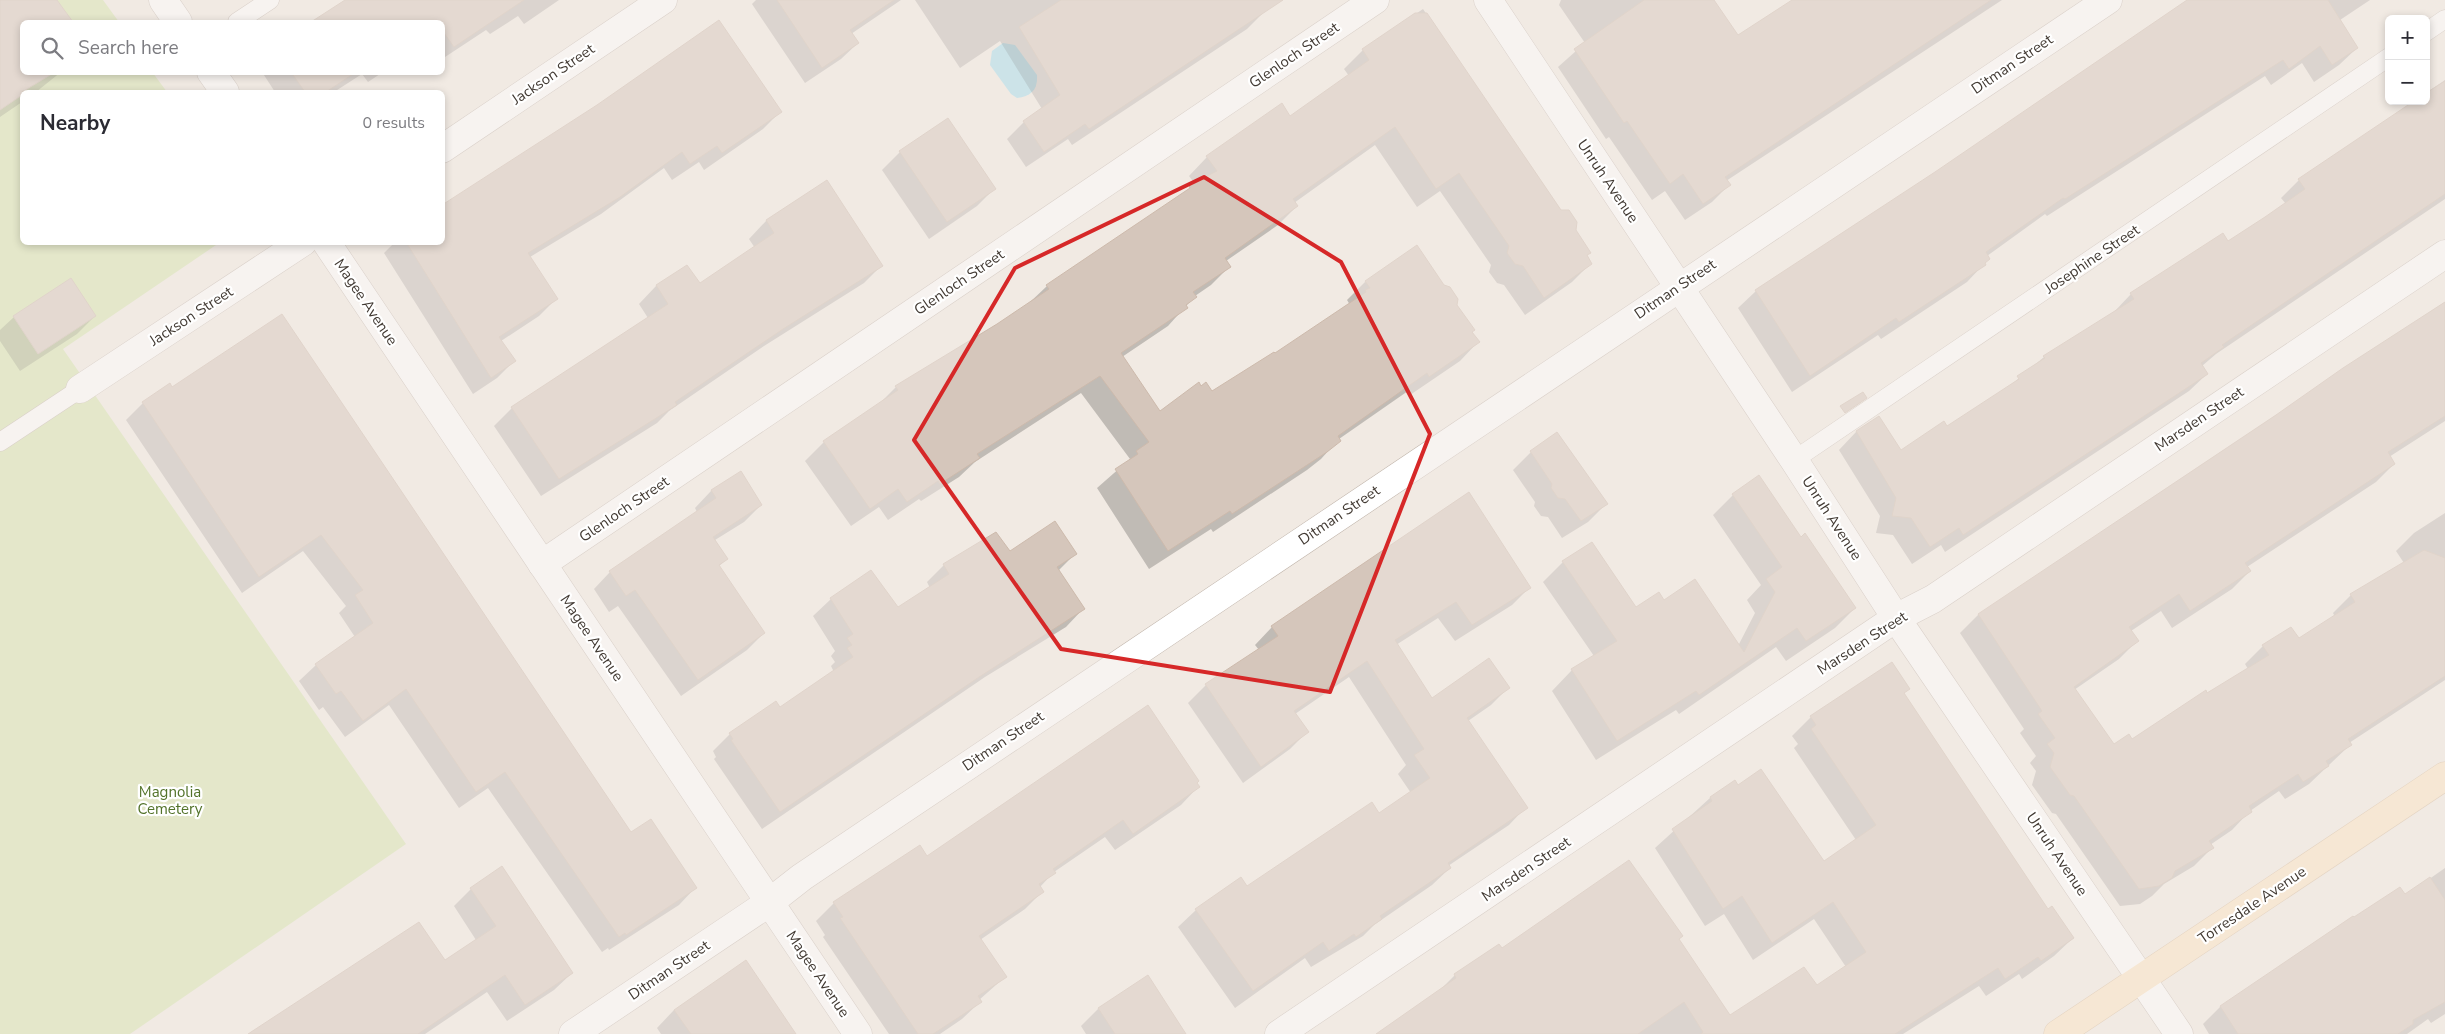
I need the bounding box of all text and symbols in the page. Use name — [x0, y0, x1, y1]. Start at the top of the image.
map controls — [2385, 15, 2430, 105]
button: + — [2385, 15, 2430, 60]
street label: Glenloch Street — [1245, 17, 1344, 93]
search box — [20, 20, 445, 75]
street label: Ditman Street — [1967, 29, 2057, 99]
icon: search — [38, 34, 66, 62]
text: Search here — [78, 35, 179, 61]
street label: Jackson Street — [507, 38, 599, 110]
button: − — [2385, 60, 2430, 105]
text: Nearby — [40, 109, 110, 137]
text: 0 results — [363, 112, 425, 134]
street label: Unruh Avenue — [1573, 135, 1643, 227]
street label: Josephine Street — [2040, 219, 2144, 299]
street label: Glenloch Street — [910, 244, 1009, 320]
street label: Ditman Street — [1630, 254, 1720, 324]
street label: Magee Avenue — [330, 255, 402, 349]
street label: Jackson Street — [144, 281, 237, 351]
street label: Marsden Street — [2151, 381, 2248, 456]
street label: Glenloch Street — [575, 471, 674, 547]
street label: Unruh Avenue — [1797, 472, 1867, 564]
street label: Ditman Street — [1294, 480, 1384, 550]
street label: Magee Avenue — [556, 591, 628, 685]
street label: Marsden Street — [1813, 606, 1911, 680]
street label: Ditman Street — [958, 706, 1048, 776]
park label: Magnolia Cemetery — [137, 782, 203, 819]
street label: Unruh Avenue — [2022, 808, 2092, 900]
street label: Marsden Street — [1478, 831, 1575, 906]
street label: Torresdale Avenue — [2194, 861, 2310, 949]
street label: Magee Avenue — [782, 927, 854, 1021]
street label: Ditman Street — [624, 935, 714, 1005]

